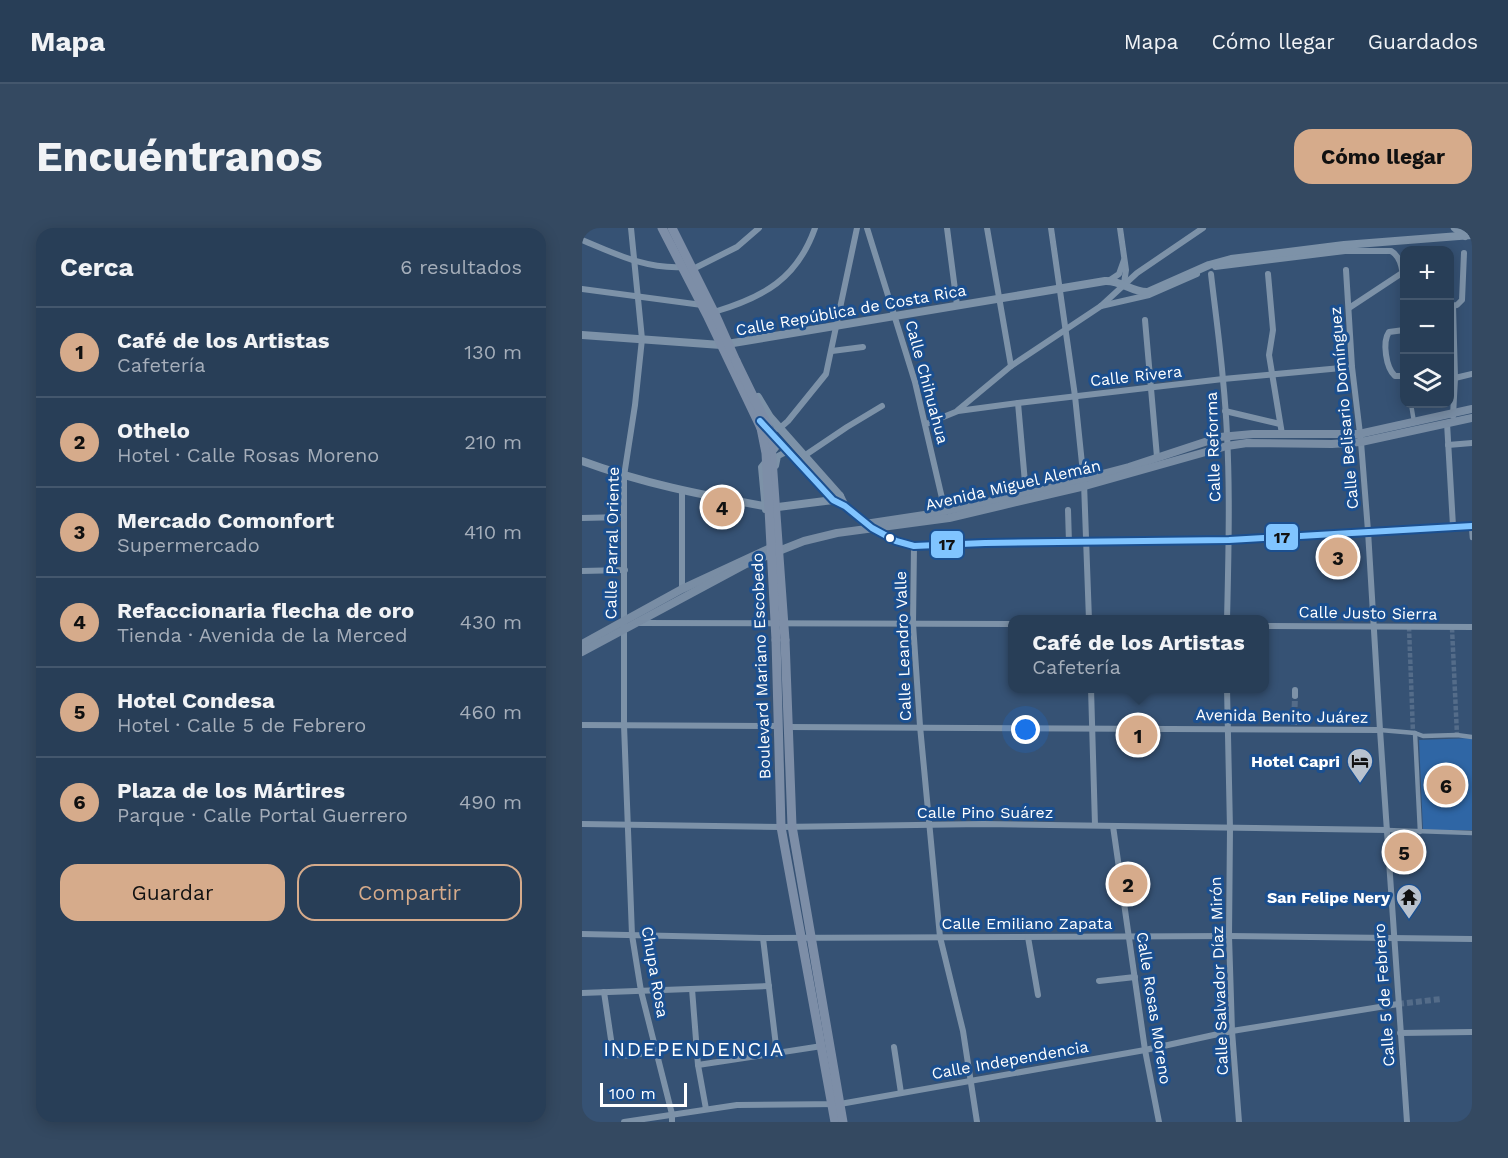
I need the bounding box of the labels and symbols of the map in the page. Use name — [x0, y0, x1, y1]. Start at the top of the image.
street label: Calle República de Costa Rica — [734, 280, 968, 340]
street label: Calle Belisario Domínguez — [1326, 306, 1362, 510]
street label: Calle Chihuahua — [901, 318, 953, 446]
street label: Calle Rivera — [1089, 362, 1183, 390]
street label: Calle Reforma — [1202, 391, 1224, 503]
street label: Avenida Miguel Alemán — [923, 456, 1103, 514]
street label: Calle Parral Oriente — [601, 467, 623, 619]
pin: 4 — [702, 484, 742, 530]
line badge: 17 — [1265, 523, 1299, 551]
text: 17 — [1274, 528, 1291, 547]
line badge: 17 — [930, 530, 964, 559]
unlabelled marker — [884, 532, 896, 544]
pin: 3 — [1318, 534, 1358, 580]
text: 17 — [939, 535, 956, 554]
street label: Boulevard Mariano Escobedo — [748, 553, 774, 779]
street label: Calle Leandro Valle — [891, 571, 915, 721]
street label: Calle Justo Sierra — [1299, 602, 1437, 624]
street label: Avenida Benito Juárez — [1195, 705, 1369, 727]
pin: 1 — [1118, 712, 1158, 758]
your location — [1011, 715, 1040, 744]
hotel icon: Hotel Capri — [1345, 746, 1375, 784]
place label: Hotel Capri — [1251, 752, 1340, 771]
pin: 6 — [1426, 762, 1466, 808]
street label: Calle Pino Suárez — [917, 803, 1053, 822]
pin: 5 — [1384, 830, 1424, 874]
pin: 2 — [1108, 862, 1148, 906]
street label: Calle Salvador Díaz Mirón — [1206, 876, 1232, 1076]
temple icon: San Felipe Nery — [1394, 882, 1424, 920]
place label: San Felipe Nery — [1267, 888, 1391, 907]
street label: Calle Emiliano Zapata — [941, 914, 1113, 933]
street label: Calle 5 de Febrero — [1370, 923, 1398, 1067]
street label: Chupa Rosa — [638, 925, 672, 1019]
street label: Calle Rosas Moreno — [1133, 930, 1175, 1086]
district label: INDEPENDENCIA — [603, 1037, 785, 1061]
street label: Calle Independencia — [930, 1037, 1090, 1083]
scale bar — [600, 1080, 687, 1108]

